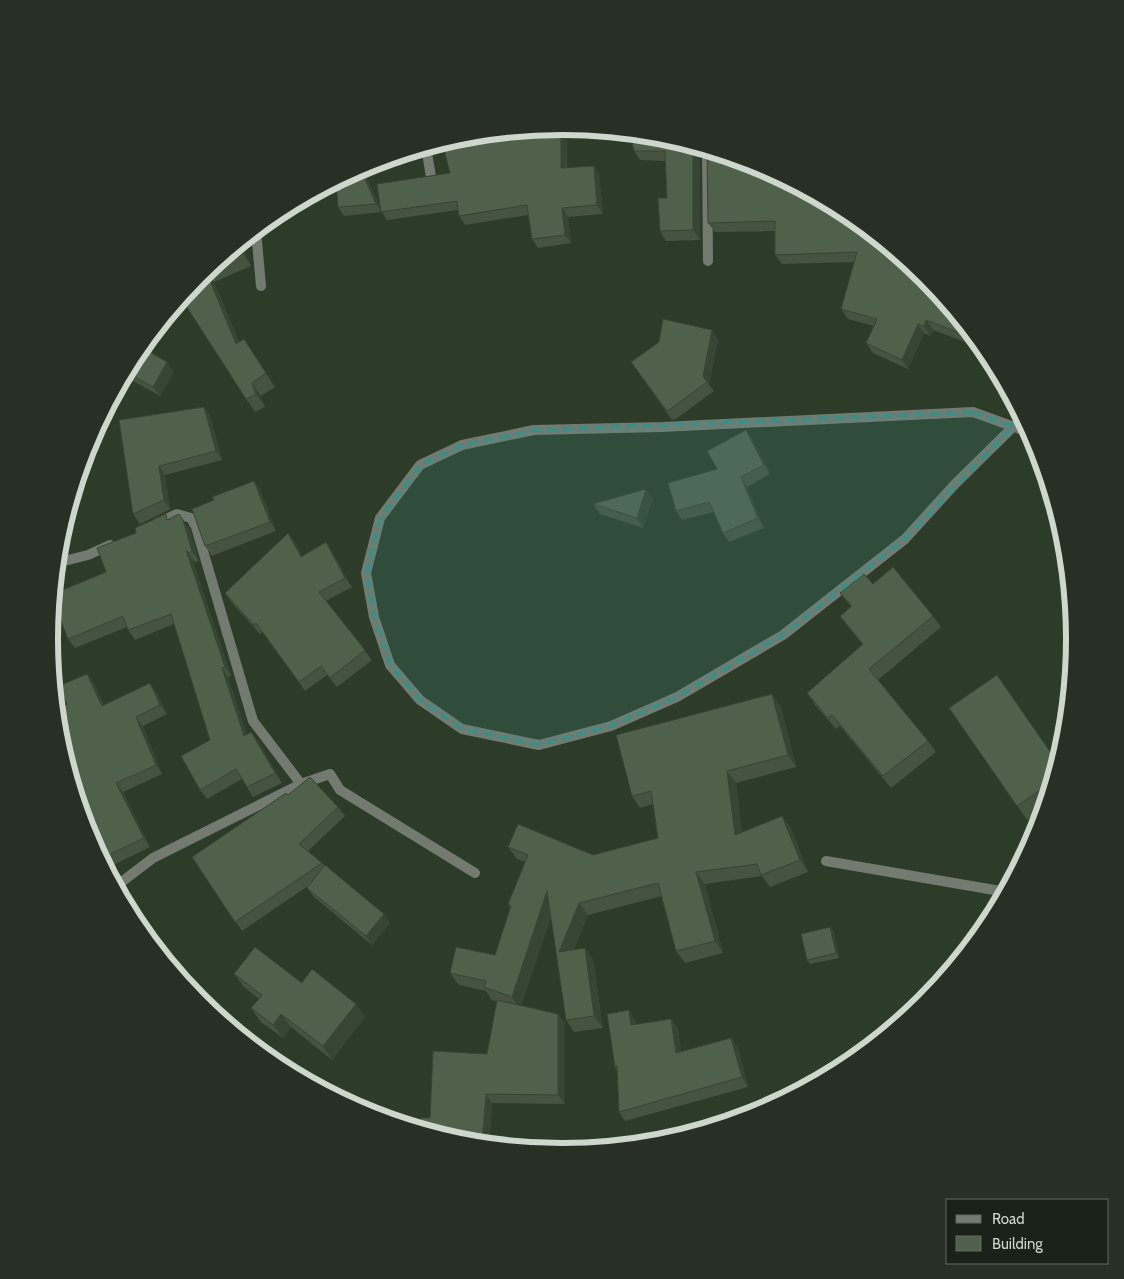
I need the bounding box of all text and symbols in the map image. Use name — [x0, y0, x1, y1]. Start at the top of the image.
legend — [946, 1199, 1109, 1264]
text: Road — [992, 1210, 1025, 1228]
text: Building — [992, 1235, 1043, 1253]

